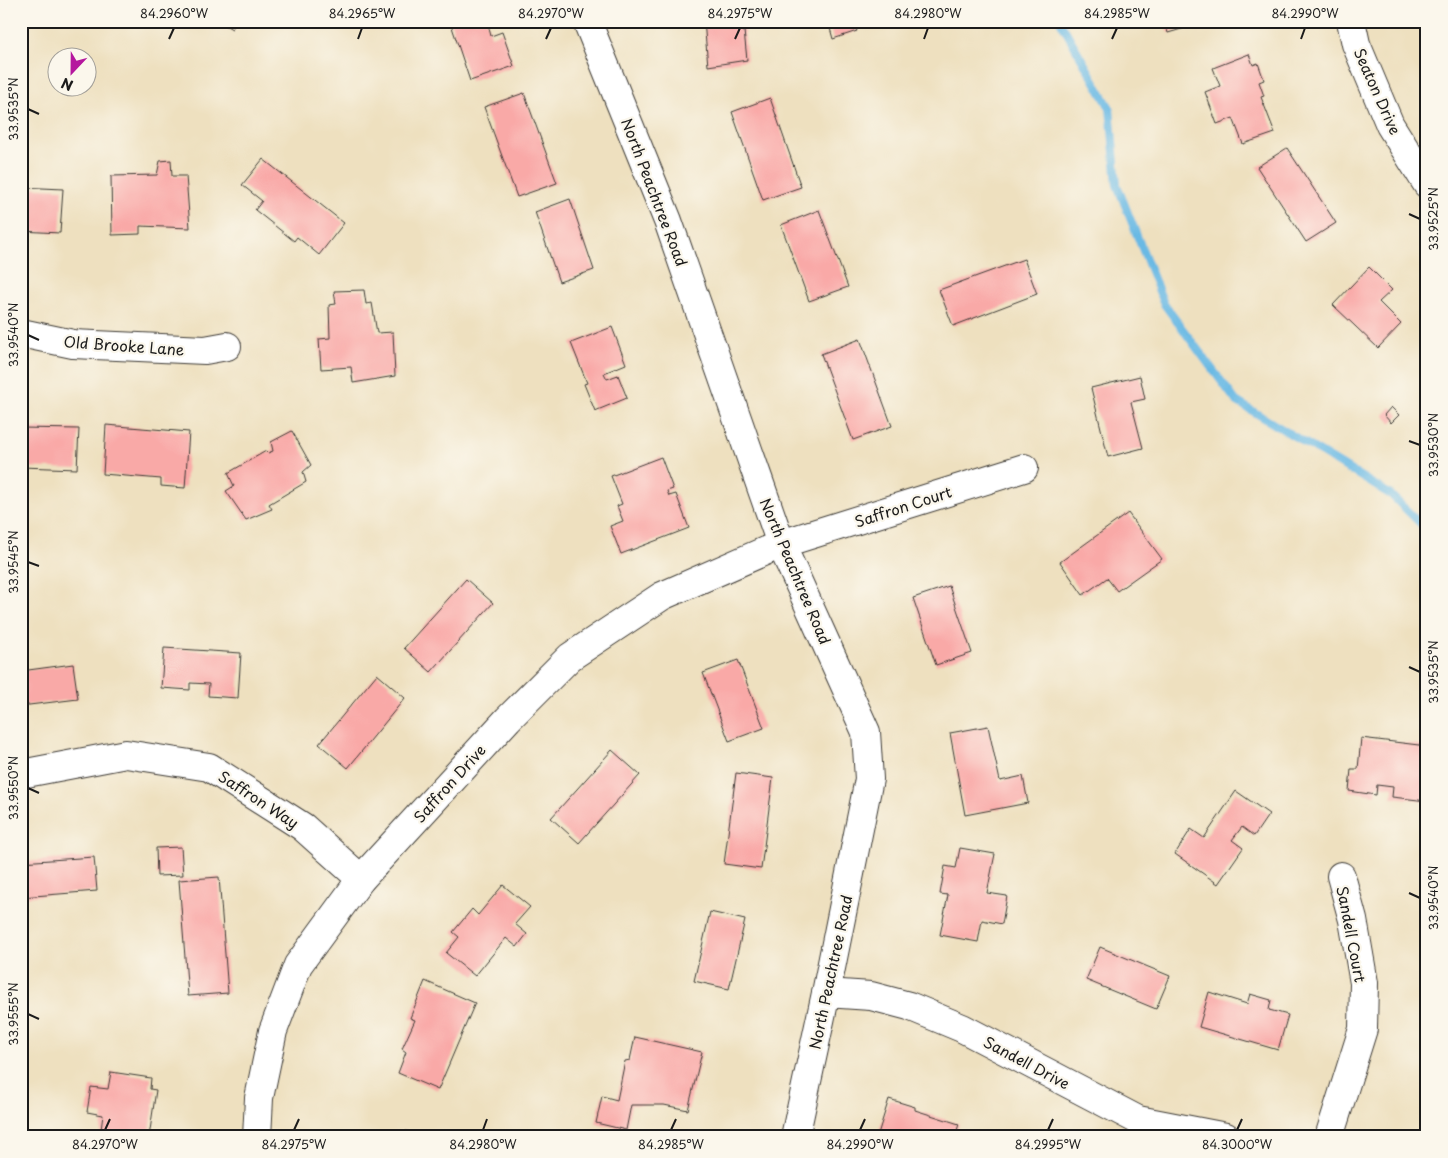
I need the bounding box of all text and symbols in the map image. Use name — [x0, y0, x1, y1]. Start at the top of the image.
text: 84.2960°W — [140, 4, 209, 22]
text: 84.2965°W — [329, 4, 396, 22]
text: 84.2970°W — [518, 4, 585, 22]
text: 84.2975°W — [708, 4, 773, 22]
text: 84.2980°W — [894, 4, 962, 22]
text: 84.2985°W — [1084, 4, 1151, 22]
text: 84.2990°W — [1271, 4, 1339, 22]
street label: Seaton Drive — [1349, 44, 1407, 138]
north arrow — [48, 48, 98, 98]
text: N — [58, 73, 76, 96]
text: 33.9535°N — [4, 77, 22, 141]
street label: North Peachtree Road — [616, 115, 694, 269]
text: 33.9525°N — [1424, 187, 1442, 251]
text: 33.9540°N — [4, 303, 22, 367]
street label: Old Brooke Lane — [63, 329, 185, 361]
text: 33.9530°N — [1424, 413, 1442, 477]
street label: Saffron Court — [852, 479, 954, 533]
street label: North Peachtree Road — [755, 494, 837, 648]
text: 33.9545°N — [4, 530, 22, 594]
text: 33.9535°N — [1424, 640, 1442, 704]
street label: Saffron Drive — [408, 739, 490, 827]
text: 33.9550°N — [4, 756, 22, 820]
street label: Saffron Way — [214, 764, 304, 834]
text: 33.9540°N — [1424, 866, 1442, 930]
street label: Sandell Court — [1331, 884, 1373, 984]
street label: North Peachtree Road — [802, 893, 858, 1051]
text: 33.9555°N — [4, 982, 22, 1046]
street label: Sandell Drive — [980, 1030, 1074, 1094]
text: 84.2970°W — [72, 1135, 139, 1153]
text: 84.2975°W — [262, 1135, 327, 1153]
text: 84.2980°W — [449, 1135, 517, 1153]
text: 84.2985°W — [638, 1135, 705, 1153]
text: 84.2990°W — [826, 1135, 894, 1153]
text: 84.2995°W — [1015, 1135, 1082, 1153]
text: 84.3000°W — [1202, 1135, 1273, 1153]

